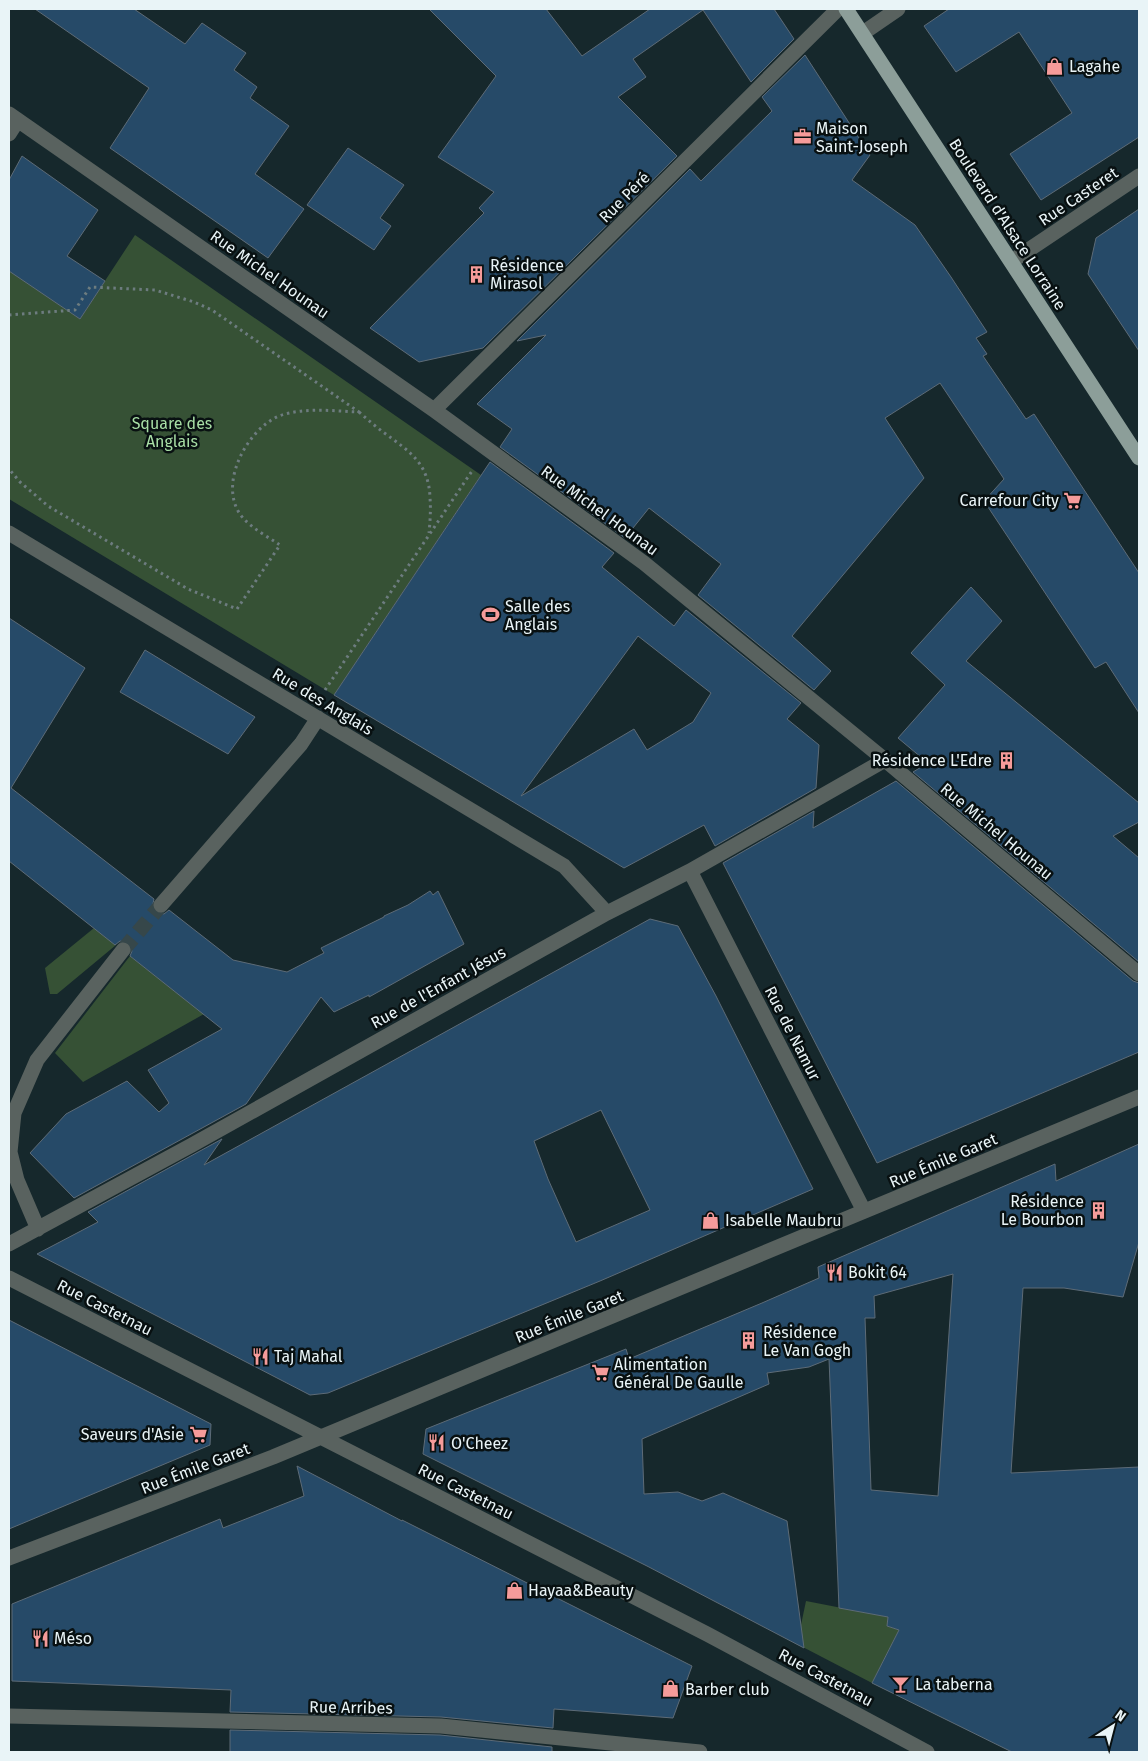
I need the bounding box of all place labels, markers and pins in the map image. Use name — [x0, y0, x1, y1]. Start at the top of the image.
shop icon: Lagahe — [1045, 56, 1065, 76]
place label: Lagahe — [1069, 57, 1120, 76]
place label: Maison Saint-Joseph — [816, 119, 908, 156]
office icon: Maison Saint-Joseph — [792, 127, 812, 147]
place label: Résidence Mirasol — [490, 256, 564, 293]
building icon: Résidence Mirasol — [466, 264, 486, 284]
supermarket icon: Carrefour City — [1063, 490, 1083, 510]
place label: Carrefour City — [960, 491, 1059, 510]
place label: Salle des Anglais — [505, 597, 570, 634]
sports icon: Salle des Anglais — [481, 605, 501, 625]
building icon: Résidence L'Edre — [996, 750, 1016, 770]
place label: Résidence L'Edre — [872, 751, 992, 770]
place label: Résidence Le Bourbon — [1001, 1192, 1084, 1229]
building icon: Résidence Le Bourbon — [1088, 1200, 1108, 1220]
shop icon: Isabelle Maubru — [701, 1210, 721, 1230]
place label: Isabelle Maubru — [725, 1211, 842, 1230]
restaurant icon: Bokit 64 — [824, 1262, 844, 1282]
place label: Bokit 64 — [848, 1263, 907, 1282]
place label: Résidence Le Van Gogh — [763, 1323, 851, 1360]
building icon: Résidence Le Van Gogh — [739, 1331, 759, 1351]
restaurant icon: Taj Mahal — [250, 1346, 270, 1366]
place label: Taj Mahal — [274, 1347, 343, 1366]
place label: Alimentation Général De Gaulle — [614, 1355, 743, 1392]
supermarket icon: Alimentation Général De Gaulle — [590, 1363, 610, 1383]
supermarket icon: Saveurs d'Asie — [188, 1424, 208, 1444]
place label: Saveurs d'Asie — [81, 1425, 184, 1444]
restaurant icon: O'Cheez — [427, 1433, 447, 1453]
place label: O'Cheez — [451, 1434, 508, 1453]
shop icon: Hayaa&Beauty — [504, 1580, 524, 1600]
place label: Hayaa&Beauty — [528, 1581, 634, 1600]
restaurant icon: Méso — [30, 1628, 50, 1648]
place label: Méso — [54, 1629, 92, 1648]
bar icon: La taberna — [891, 1674, 911, 1694]
place label: La taberna — [915, 1675, 993, 1694]
shop icon: Barber club — [661, 1679, 681, 1699]
place label: Barber club — [685, 1680, 769, 1699]

